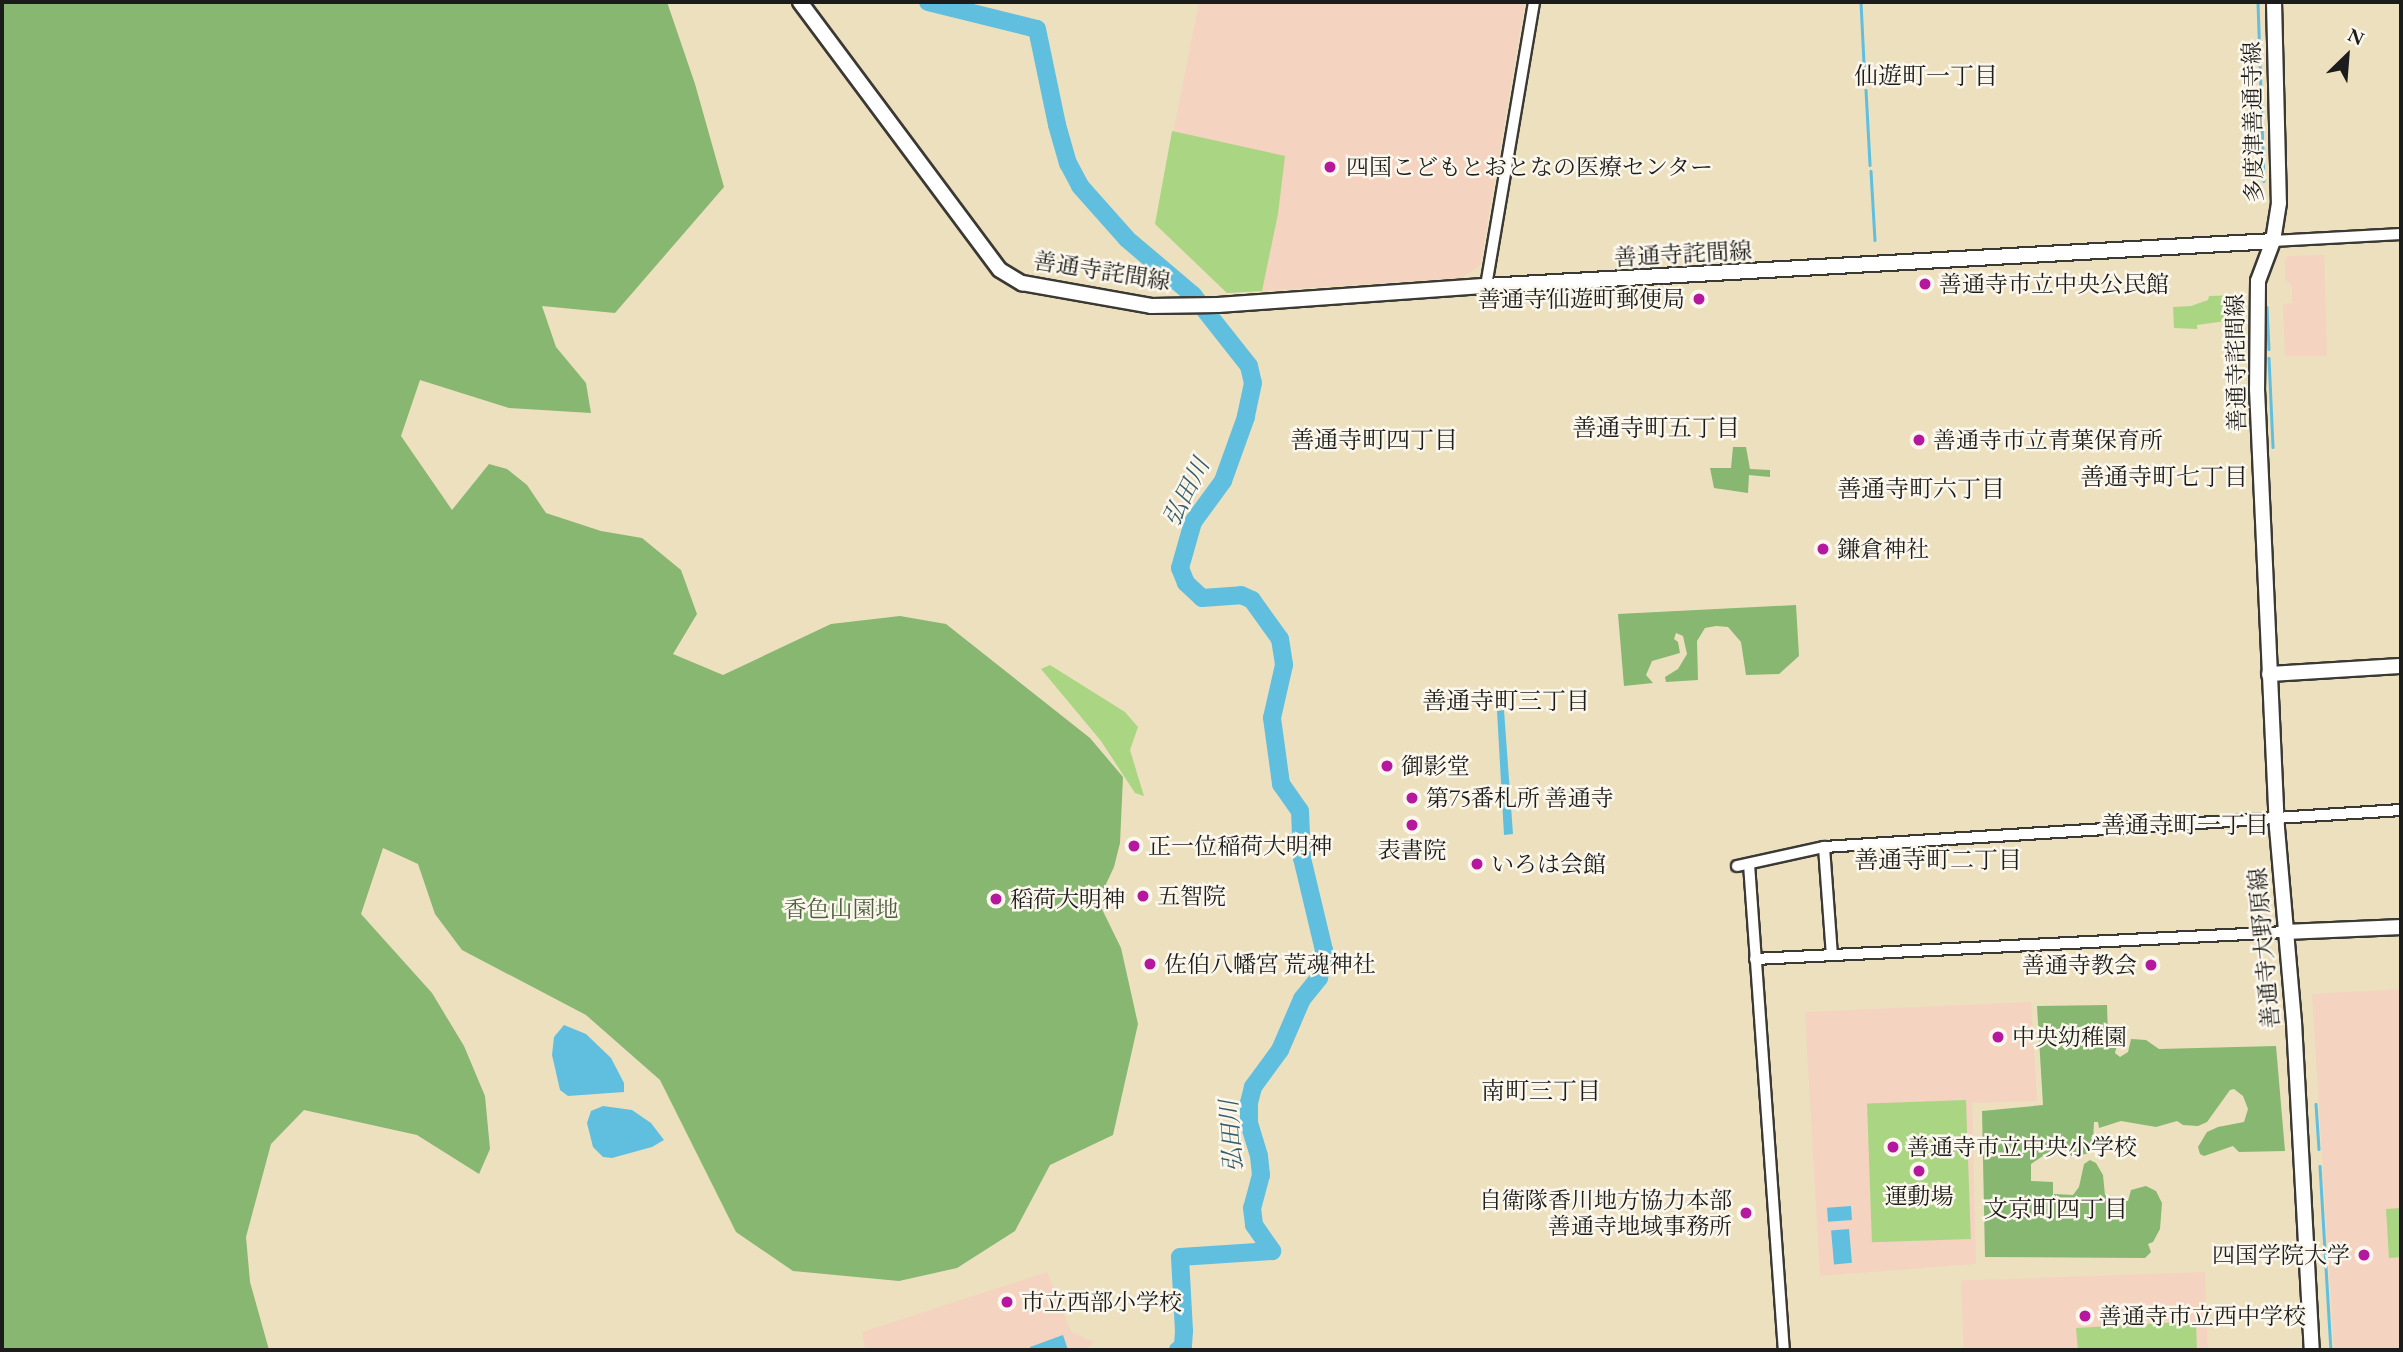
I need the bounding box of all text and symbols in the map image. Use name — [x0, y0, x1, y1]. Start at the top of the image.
north arrow — [2312, 21, 2382, 91]
text: N — [2344, 22, 2368, 51]
street label: 多度津善通寺線 — [2238, 41, 2268, 203]
district label: 仙遊町一丁目 — [1854, 62, 1998, 90]
place label: 四国こどもとおとなの医療センター — [1346, 153, 1714, 181]
marker: 四国こどもとおとなの医療センター — [1320, 157, 1340, 177]
street label: 善通寺詫間線 — [1613, 237, 1753, 271]
street label: 善通寺詫間線 — [1032, 247, 1172, 295]
place label: 善通寺市立中央公民館 — [1939, 270, 2169, 298]
marker: 善通寺市立中央公民館 — [1917, 276, 1933, 292]
place label: 善通寺仙遊町郵便局 — [1478, 285, 1685, 313]
marker: 善通寺仙遊町郵便局 — [1691, 291, 1707, 307]
street label: 善通寺詫間線 — [2221, 294, 2251, 432]
district label: 善通寺町五丁目 — [1572, 414, 1740, 442]
district label: 善通寺町四丁目 — [1290, 426, 1458, 454]
place label: 善通寺市立青葉保育所 — [1933, 426, 2163, 454]
marker: 善通寺市立青葉保育所 — [1911, 432, 1927, 448]
water label: 弘田川 — [1157, 453, 1215, 531]
district label: 善通寺町七丁目 — [2080, 463, 2248, 491]
district label: 善通寺町六丁目 — [1837, 475, 2005, 503]
place label: 鎌倉神社 — [1837, 535, 1929, 563]
marker: 鎌倉神社 — [1815, 541, 1831, 557]
district label: 善通寺町三丁目 — [1422, 687, 1590, 715]
place label: 御影堂 — [1401, 752, 1470, 780]
marker: 御影堂 — [1379, 758, 1395, 774]
place label: 第75番札所 善通寺 — [1426, 784, 1614, 812]
marker: 第75番札所 善通寺 — [1404, 790, 1420, 806]
district label: 善通寺町一丁目 — [2101, 811, 2269, 839]
marker: 表書院 — [1404, 817, 1420, 833]
place label: 正一位稲荷大明神 — [1148, 832, 1332, 860]
place label: 表書院 — [1378, 836, 1446, 864]
marker: 正一位稲荷大明神 — [1126, 838, 1142, 854]
district label: 善通寺町二丁目 — [1854, 846, 2022, 874]
place label: いろは会館 — [1491, 850, 1606, 878]
marker: いろは会館 — [1469, 856, 1485, 872]
street label: 善通寺大野原線 — [2243, 867, 2285, 1029]
place label: 五智院 — [1157, 882, 1226, 910]
place label: 稻荷大明神 — [1010, 885, 1125, 913]
marker: 五智院 — [1135, 888, 1151, 904]
marker: 稻荷大明神 — [988, 891, 1004, 907]
park label: 香色山園地 — [784, 895, 898, 923]
place label: 佐伯八幡宮 荒魂神社 — [1164, 950, 1376, 978]
place label: 善通寺教会 — [2022, 951, 2137, 979]
marker: 佐伯八幡宮 荒魂神社 — [1142, 956, 1158, 972]
marker: 善通寺教会 — [2143, 957, 2159, 973]
place label: 中央幼稚園 — [2012, 1023, 2127, 1051]
marker: 中央幼稚園 — [1990, 1029, 2006, 1045]
district label: 南町三丁目 — [1481, 1077, 1601, 1105]
water label: 弘田川 — [1214, 1099, 1248, 1173]
place label: 善通寺市立中央小学校 — [1907, 1133, 2137, 1161]
marker: 善通寺市立中央小学校 — [1885, 1139, 1901, 1155]
marker: 運動場 — [1911, 1163, 1927, 1179]
place label: 運動場 — [1885, 1182, 1953, 1210]
place label: 自衛隊香川地方協力本部 善通寺地域事務所 — [1479, 1186, 1732, 1240]
district label: 文京町四丁目 — [1984, 1195, 2128, 1223]
marker: 自衛隊香川地方協力本部 善通寺地域事務所 — [1738, 1205, 1754, 1221]
place label: 四国学院大学 — [2212, 1241, 2350, 1269]
marker: 四国学院大学 — [2356, 1247, 2372, 1263]
place label: 市立西部小学校 — [1021, 1288, 1182, 1316]
marker: 市立西部小学校 — [999, 1294, 1015, 1310]
place label: 善通寺市立西中学校 — [2099, 1302, 2306, 1330]
marker: 善通寺市立西中学校 — [2077, 1308, 2093, 1324]

